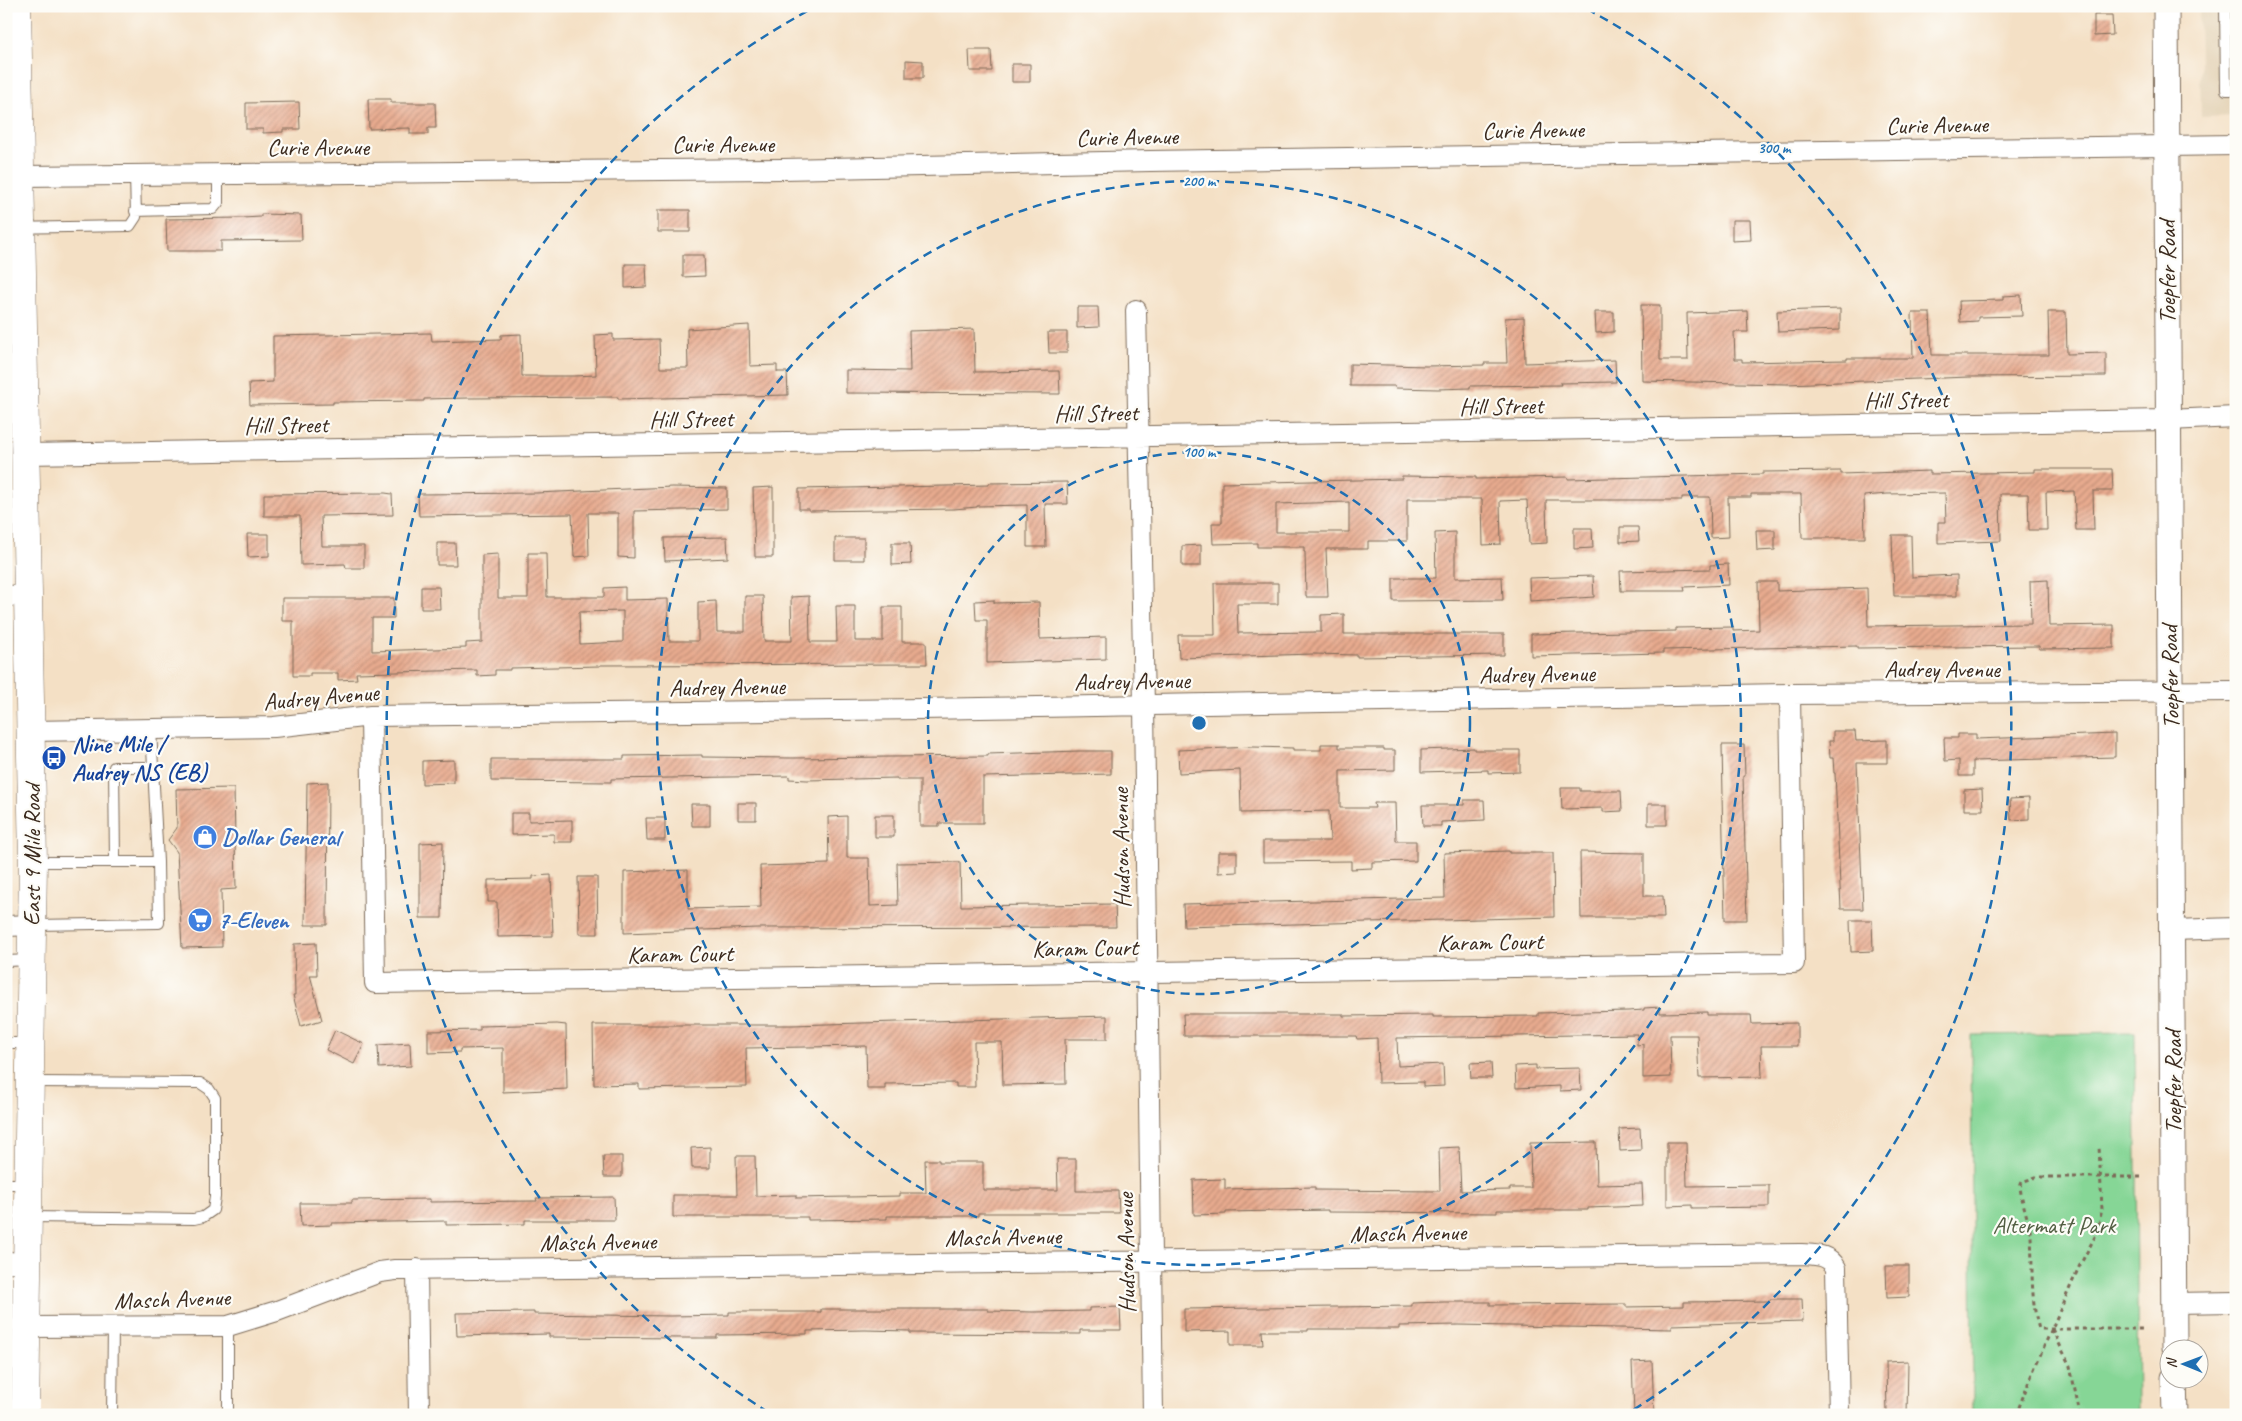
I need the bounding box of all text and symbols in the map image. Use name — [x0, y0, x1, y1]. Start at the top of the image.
street label: Curie Avenue — [1886, 109, 1990, 141]
street label: Curie Avenue — [1482, 114, 1586, 146]
street label: Curie Avenue — [1076, 121, 1180, 153]
street label: Curie Avenue — [672, 129, 776, 159]
street label: Curie Avenue — [267, 132, 371, 162]
text: 300 m — [1758, 139, 1792, 158]
text: 200 m — [1183, 172, 1217, 191]
street label: Toepfer Road — [2152, 217, 2182, 324]
street label: Hill Street — [1864, 384, 1950, 416]
street label: Hill Street — [1459, 390, 1545, 422]
street label: Hill Street — [1054, 397, 1140, 429]
street label: Hill Street — [649, 403, 735, 435]
street label: Hill Street — [244, 409, 330, 441]
text: 100 m — [1183, 443, 1217, 462]
street label: Toepfer Road — [2154, 621, 2186, 729]
street label: Audrey Avenue — [1884, 654, 2002, 684]
street label: Audrey Avenue — [1479, 658, 1597, 690]
street label: Audrey Avenue — [1074, 665, 1192, 697]
street label: Audrey Avenue — [669, 671, 787, 703]
street label: Audrey Avenue — [262, 677, 382, 717]
centre of rings — [1190, 714, 1208, 732]
place label: Nine Mile / Audrey NS (EB) — [72, 729, 209, 787]
bus stop icon: Nine Mile / Audrey NS (EB) — [41, 745, 67, 771]
street label: East 9 Mile Road — [17, 781, 47, 926]
street label: Hudson Avenue — [1105, 785, 1137, 908]
place label: Dollar General — [222, 822, 344, 852]
shop icon: Dollar General — [192, 824, 218, 850]
place label: 7-Eleven — [218, 905, 291, 935]
supermarket icon: 7-Eleven — [187, 907, 213, 933]
street label: Karam Court — [1437, 926, 1545, 958]
street label: Karam Court — [1032, 932, 1140, 964]
street label: Karam Court — [627, 938, 735, 970]
street label: Toepfer Road — [2158, 1027, 2188, 1134]
street label: Hudson Avenue — [1110, 1190, 1142, 1313]
park label: Altermatt Park — [1993, 1210, 2118, 1240]
street label: Masch Avenue — [1350, 1217, 1469, 1249]
street label: Masch Avenue — [945, 1221, 1064, 1253]
street label: Masch Avenue — [540, 1226, 659, 1258]
street label: Masch Avenue — [113, 1282, 233, 1316]
north arrow — [2160, 1338, 2210, 1388]
text: N — [2163, 1357, 2180, 1368]

